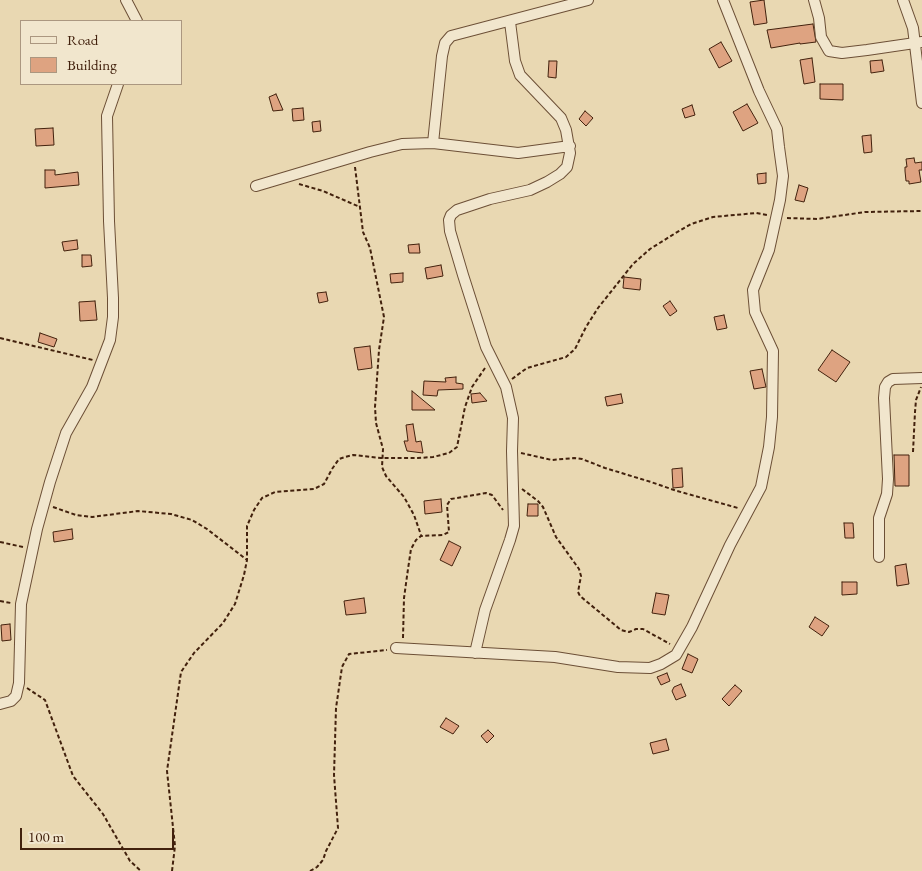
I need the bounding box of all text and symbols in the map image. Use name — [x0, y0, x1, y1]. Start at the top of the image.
legend — [20, 20, 182, 85]
text: Road — [67, 30, 98, 49]
text: Building — [67, 55, 117, 74]
scale bar — [22, 818, 176, 850]
text: 100 m — [28, 827, 64, 846]

